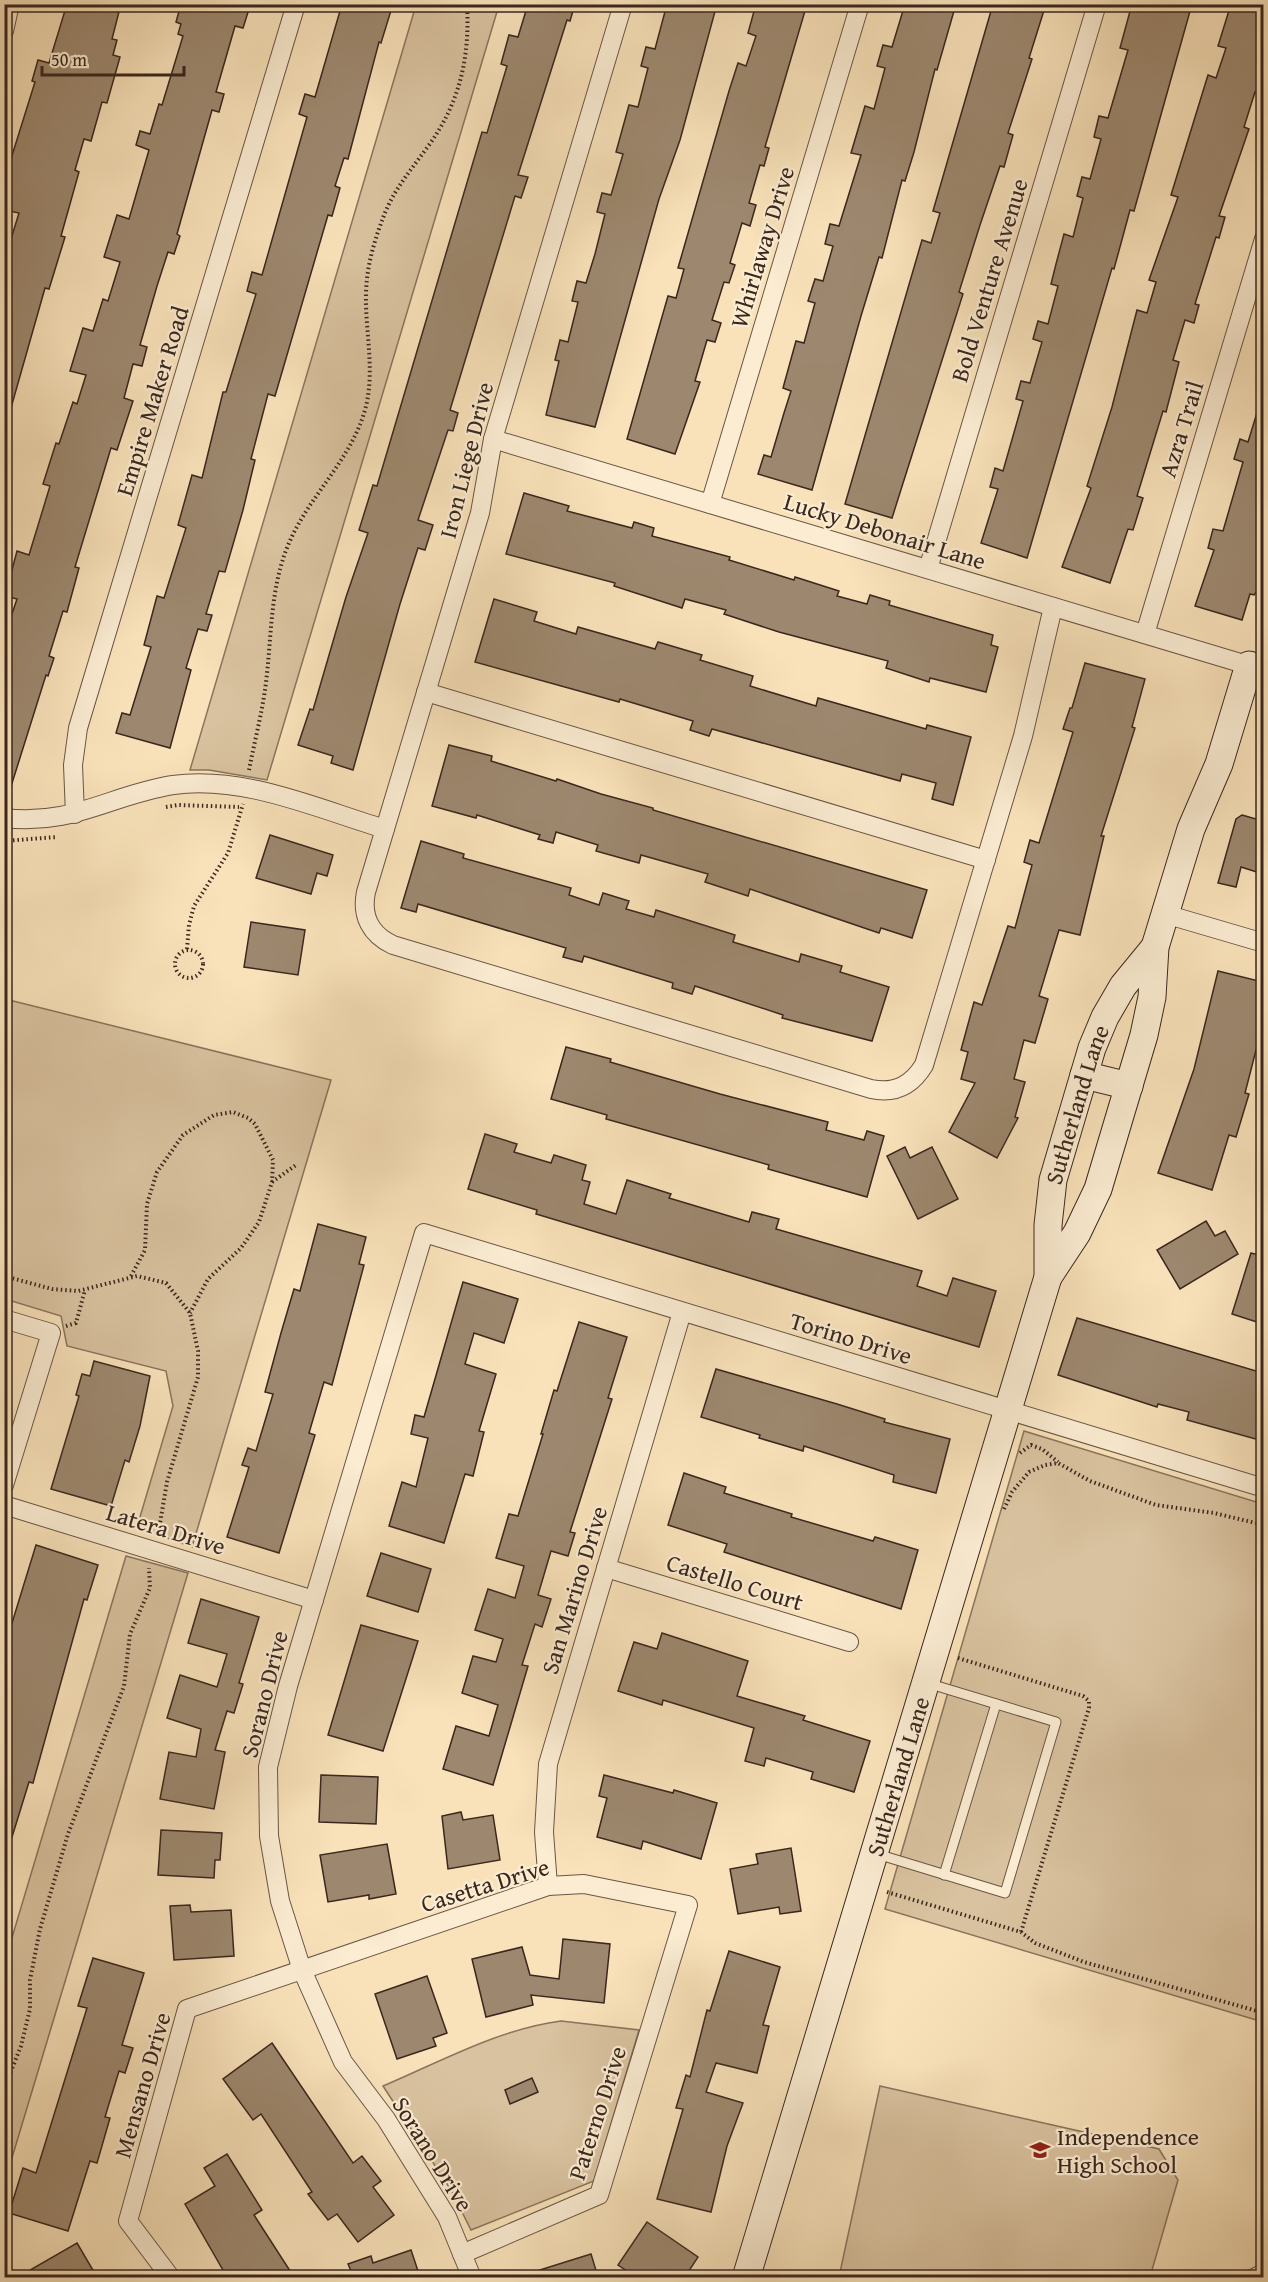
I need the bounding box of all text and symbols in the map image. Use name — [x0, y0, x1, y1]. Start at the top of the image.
scale bar — [42, 39, 184, 77]
text: 50 m — [51, 46, 87, 73]
street label: Whirlaway Drive — [721, 162, 803, 332]
street label: Bold Venture Avenue — [941, 174, 1037, 386]
street label: Empire Maker Road — [106, 302, 198, 500]
street label: Azra Trail — [1150, 376, 1212, 482]
street label: Iron Liege Drive — [430, 378, 502, 542]
street label: Lucky Debonair Lane — [780, 484, 990, 578]
street label: Sutherland Lane — [1035, 1019, 1117, 1188]
street label: Torino Drive — [786, 1303, 916, 1373]
street label: Latera Drive — [102, 1494, 230, 1564]
street label: San Marino Drive — [532, 1502, 616, 1678]
street label: Castello Court — [662, 1545, 808, 1620]
street label: Sorano Drive — [231, 1627, 297, 1761]
street label: Sutherland Lane — [857, 1692, 938, 1861]
street label: Casetta Drive — [416, 1849, 554, 1921]
street label: Mensano Drive — [104, 2008, 180, 2162]
street label: Paterno Drive — [559, 2042, 635, 2184]
street label: Sorano Drive — [384, 2090, 482, 2218]
place label: Independence High School — [1057, 2119, 1199, 2182]
school or university icon: Independence High School — [1028, 2138, 1052, 2162]

